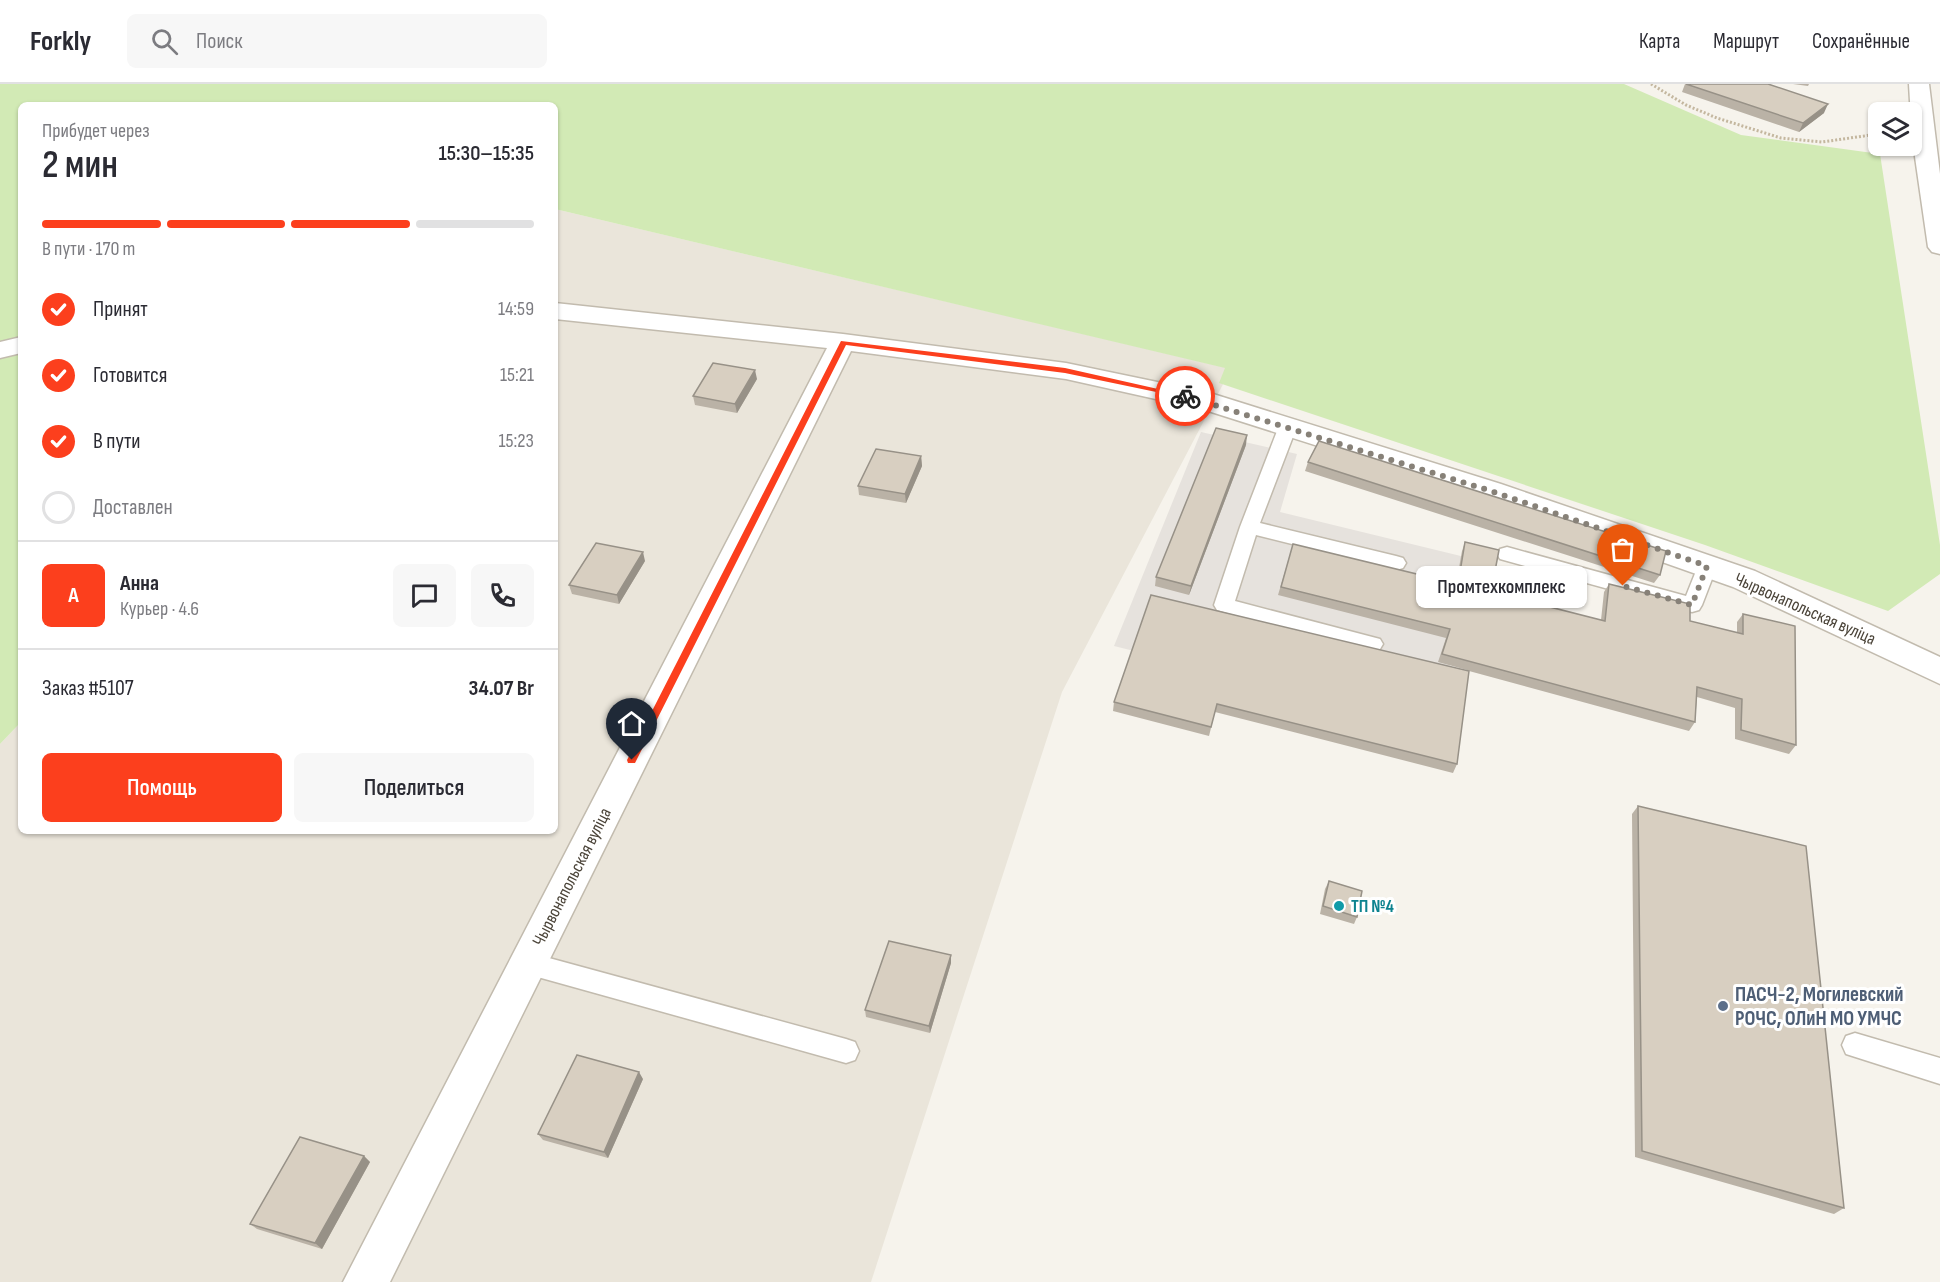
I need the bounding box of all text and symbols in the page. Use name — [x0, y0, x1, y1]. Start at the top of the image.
search box — [127, 14, 547, 68]
text: Forkly — [30, 25, 91, 58]
icon: search — [148, 25, 181, 58]
text: Поиск — [196, 28, 243, 55]
text: Карта — [1639, 29, 1680, 54]
text: Маршрут — [1713, 29, 1779, 54]
text: Сохранённые — [1812, 29, 1910, 54]
map controls — [1868, 102, 1922, 156]
button: layers — [1868, 102, 1922, 156]
text: Прибудет через — [42, 119, 150, 143]
text: 15:30–15:35 — [438, 140, 534, 167]
text: 2 мин — [42, 142, 118, 189]
text: В пути · 170 m — [42, 237, 135, 261]
icon: check — [42, 293, 75, 326]
text: Принят — [93, 296, 148, 323]
text: 14:59 — [498, 297, 534, 321]
icon: check — [42, 359, 75, 392]
text: Готовится — [93, 362, 167, 389]
text: 15:21 — [500, 363, 534, 387]
courier — [1155, 366, 1215, 426]
icon: bike — [1169, 380, 1202, 413]
icon: check — [42, 425, 75, 458]
text: В пути — [93, 428, 141, 455]
text: 15:23 — [499, 429, 534, 453]
text: Доставлен — [93, 494, 173, 521]
pin — [1597, 524, 1648, 586]
icon: bag — [1606, 533, 1639, 566]
button: chat — [393, 564, 456, 627]
button: phone — [471, 564, 534, 627]
callout: Промтехкомплекс — [1416, 565, 1587, 607]
street label: Чырвонапольская вуліца — [1731, 568, 1879, 650]
text: Анна — [120, 570, 159, 597]
text: Промтехкомплекс — [1437, 575, 1566, 599]
text: А — [68, 582, 79, 609]
text: Курьер · 4.6 — [120, 597, 199, 621]
text: Заказ #5107 — [42, 675, 134, 702]
text: 34.07 Br — [469, 675, 534, 702]
pin — [606, 698, 657, 760]
icon: home — [615, 707, 648, 740]
button: Помощь — [42, 753, 282, 822]
button: Поделиться — [294, 753, 534, 822]
street label: Чырвонапольская вуліца — [528, 804, 616, 950]
place label: ТП №4 — [1351, 896, 1394, 917]
marker: ТП №4 — [1332, 899, 1346, 913]
place label: ПАСЧ-2, Могилевский РОЧС, ОЛиН МО УМЧС — [1735, 982, 1904, 1031]
marker: ПАСЧ-2, Могилевский РОЧС, ОЛиН МО УМЧС — [1716, 999, 1730, 1013]

